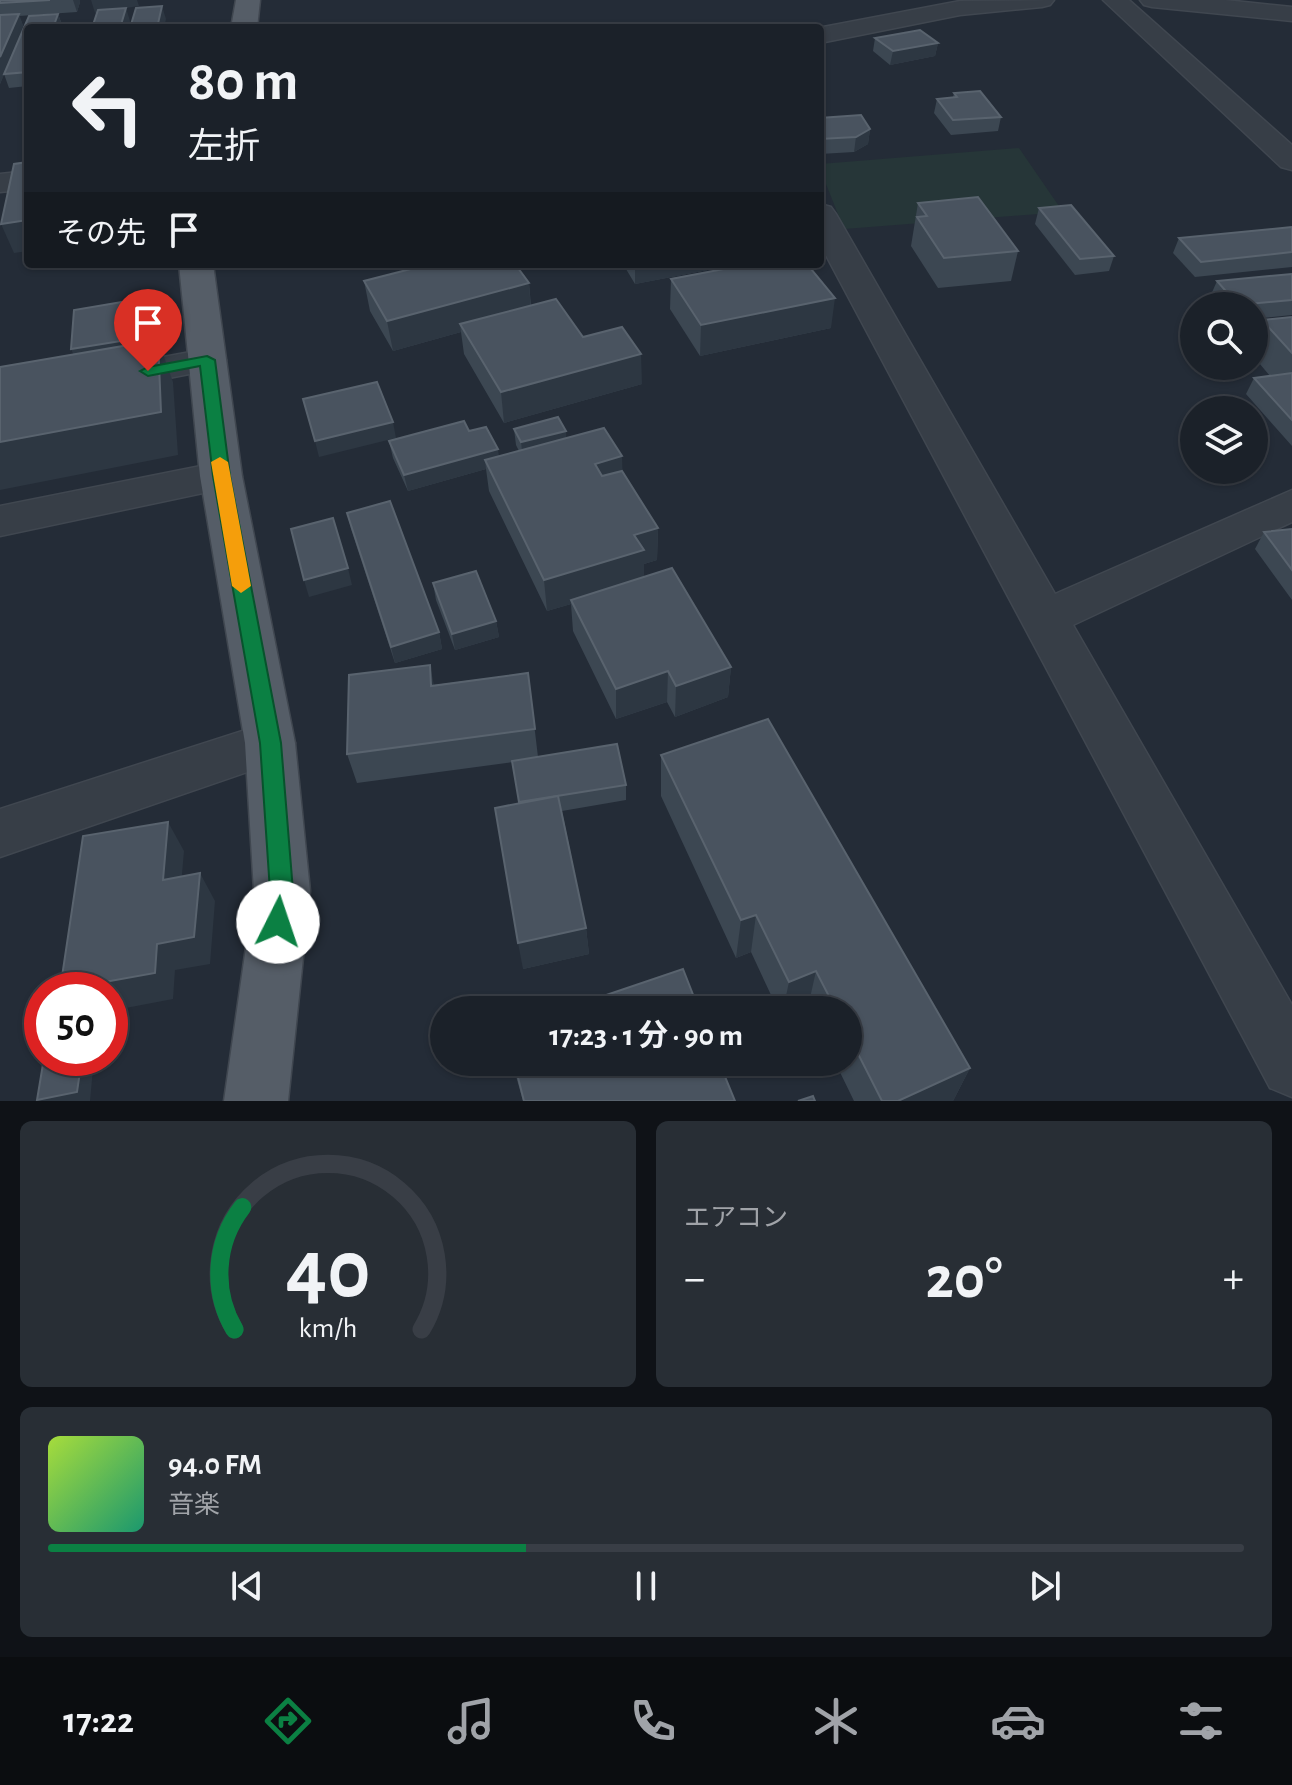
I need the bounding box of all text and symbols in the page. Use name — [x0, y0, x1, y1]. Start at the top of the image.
text: 80 m — [188, 54, 298, 110]
icon: left — [56, 56, 160, 160]
text: 左折 — [188, 129, 260, 165]
icon: arrive — [162, 208, 206, 252]
text: その先 — [56, 219, 146, 249]
pin — [114, 289, 182, 371]
map controls — [1180, 292, 1268, 484]
button: search — [1180, 292, 1268, 380]
icon: arrive — [126, 301, 170, 345]
button: layers — [1180, 396, 1268, 484]
position arrow — [236, 880, 320, 964]
speed limit sign: 50 — [24, 972, 128, 1076]
text: 17:23 · 1 分 · 90 m — [549, 1021, 743, 1051]
text: エアコン — [684, 1205, 788, 1231]
text: 40 — [285, 1229, 371, 1313]
text: 20° — [925, 1249, 1003, 1309]
text: − — [684, 1257, 705, 1301]
text: + — [1223, 1257, 1244, 1301]
text: km/h — [299, 1314, 357, 1343]
text: 94.0 FM — [168, 1450, 262, 1480]
text: 音楽 — [168, 1492, 220, 1518]
icon: previous — [225, 1564, 269, 1608]
icon: pause — [624, 1564, 668, 1608]
icon: next — [1023, 1564, 1067, 1608]
icon: directions — [260, 1693, 316, 1749]
icon: music — [443, 1693, 499, 1749]
icon: phone — [625, 1693, 681, 1749]
icon: climate — [808, 1693, 864, 1749]
icon: car — [990, 1693, 1046, 1749]
icon: filters — [1173, 1693, 1229, 1749]
text: 17:22 — [63, 1703, 134, 1739]

